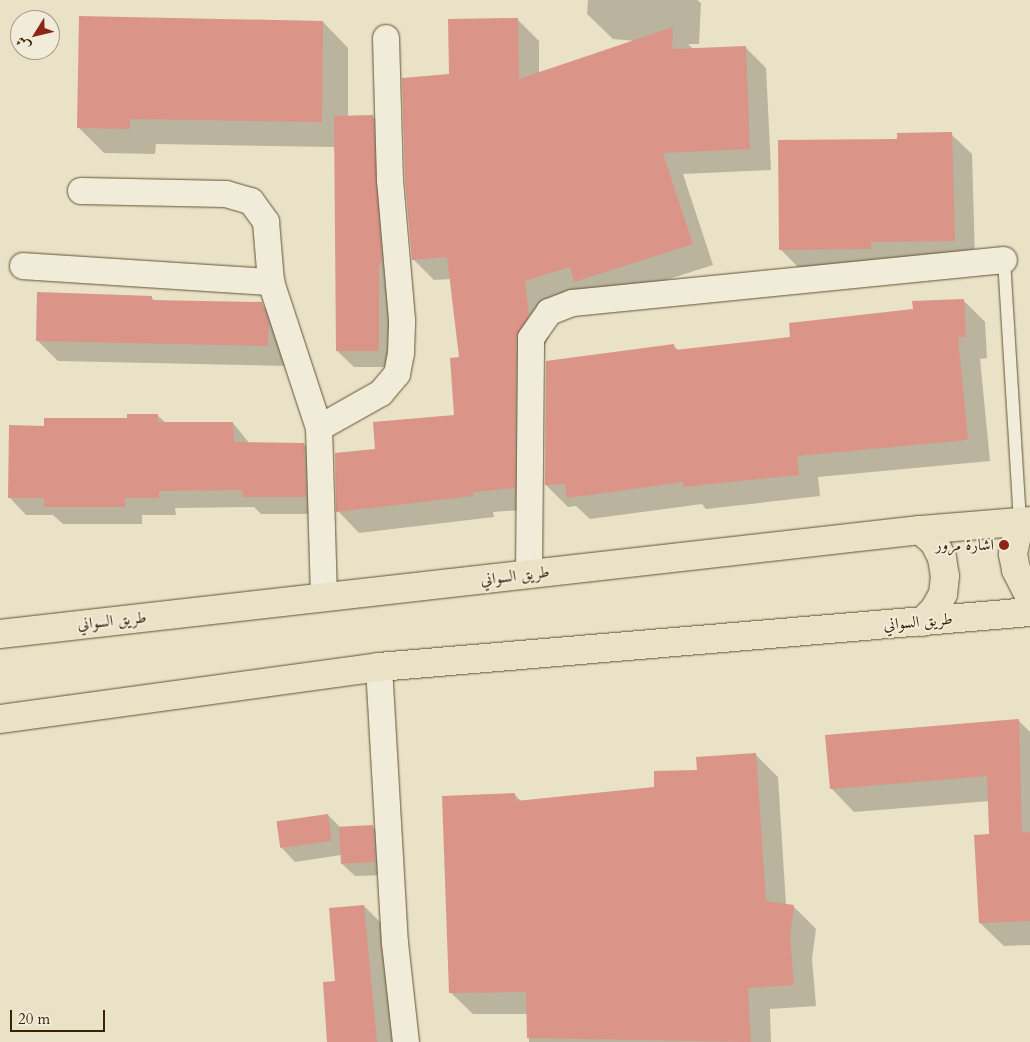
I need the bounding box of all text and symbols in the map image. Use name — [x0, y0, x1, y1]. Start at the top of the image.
north arrow — [10, 10, 60, 60]
text: ش — [12, 32, 35, 55]
place label: اشارة مرور — [935, 535, 994, 555]
marker: اشارة مرور — [998, 539, 1010, 551]
street label: طريق السواني — [479, 562, 551, 590]
street label: طريق السواني — [76, 608, 148, 634]
street label: طريق السواني — [882, 609, 954, 635]
scale bar — [12, 1000, 108, 1032]
text: 20 m — [18, 1009, 50, 1029]

